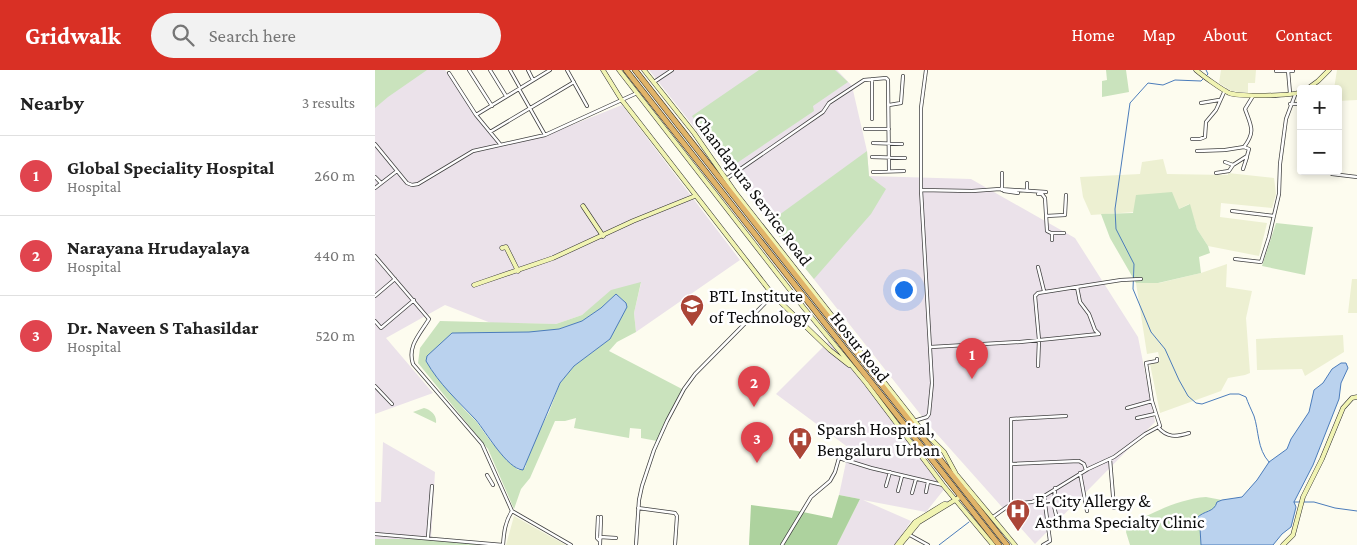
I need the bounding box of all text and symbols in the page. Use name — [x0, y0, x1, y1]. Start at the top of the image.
search box — [151, 13, 501, 58]
icon: search — [169, 21, 197, 49]
text: Gridwalk — [25, 22, 121, 49]
text: Search here — [209, 25, 296, 46]
text: Home — [1072, 25, 1115, 45]
text: Map — [1143, 25, 1175, 45]
text: About — [1203, 25, 1247, 45]
text: Contact — [1275, 25, 1332, 45]
map controls — [1297, 85, 1342, 175]
button: + — [1297, 85, 1342, 130]
text: Nearby — [20, 91, 84, 115]
text: 3 results — [302, 94, 355, 111]
street label: Chandapura Service Road — [690, 111, 817, 270]
button: − — [1297, 130, 1342, 175]
text: Global Speciality Hospital — [67, 157, 274, 178]
text: 1 — [33, 167, 39, 184]
text: 260 m — [314, 167, 355, 184]
text: Hospital — [67, 178, 121, 195]
text: Narayana Hrudayalaya — [67, 237, 250, 258]
text: 2 — [32, 247, 40, 264]
text: 440 m — [314, 247, 355, 264]
text: Hospital — [67, 258, 121, 275]
your location — [891, 277, 917, 303]
place label: BTL Institute of Technology — [709, 286, 811, 327]
school or university icon: BTL Institute of Technology — [679, 293, 705, 327]
street label: Hosur Road — [826, 308, 894, 387]
text: Dr. Naveen S Tahasildar — [67, 317, 259, 338]
text: 3 — [32, 327, 40, 344]
text: 520 m — [315, 327, 355, 344]
text: Hospital — [67, 338, 121, 355]
pin: 1 — [956, 338, 988, 379]
pin: 2 — [738, 366, 770, 407]
place label: Sparsh Hospital, Bengaluru Urban — [817, 419, 941, 460]
pin: 3 — [741, 422, 773, 463]
hospital icon: Sparsh Hospital, Bengaluru Urban — [787, 426, 813, 460]
place label: E-City Allergy & Asthma Specialty Clinic — [1035, 491, 1205, 532]
hospital icon: E-City Allergy & Asthma Specialty Clinic — [1005, 498, 1031, 532]

